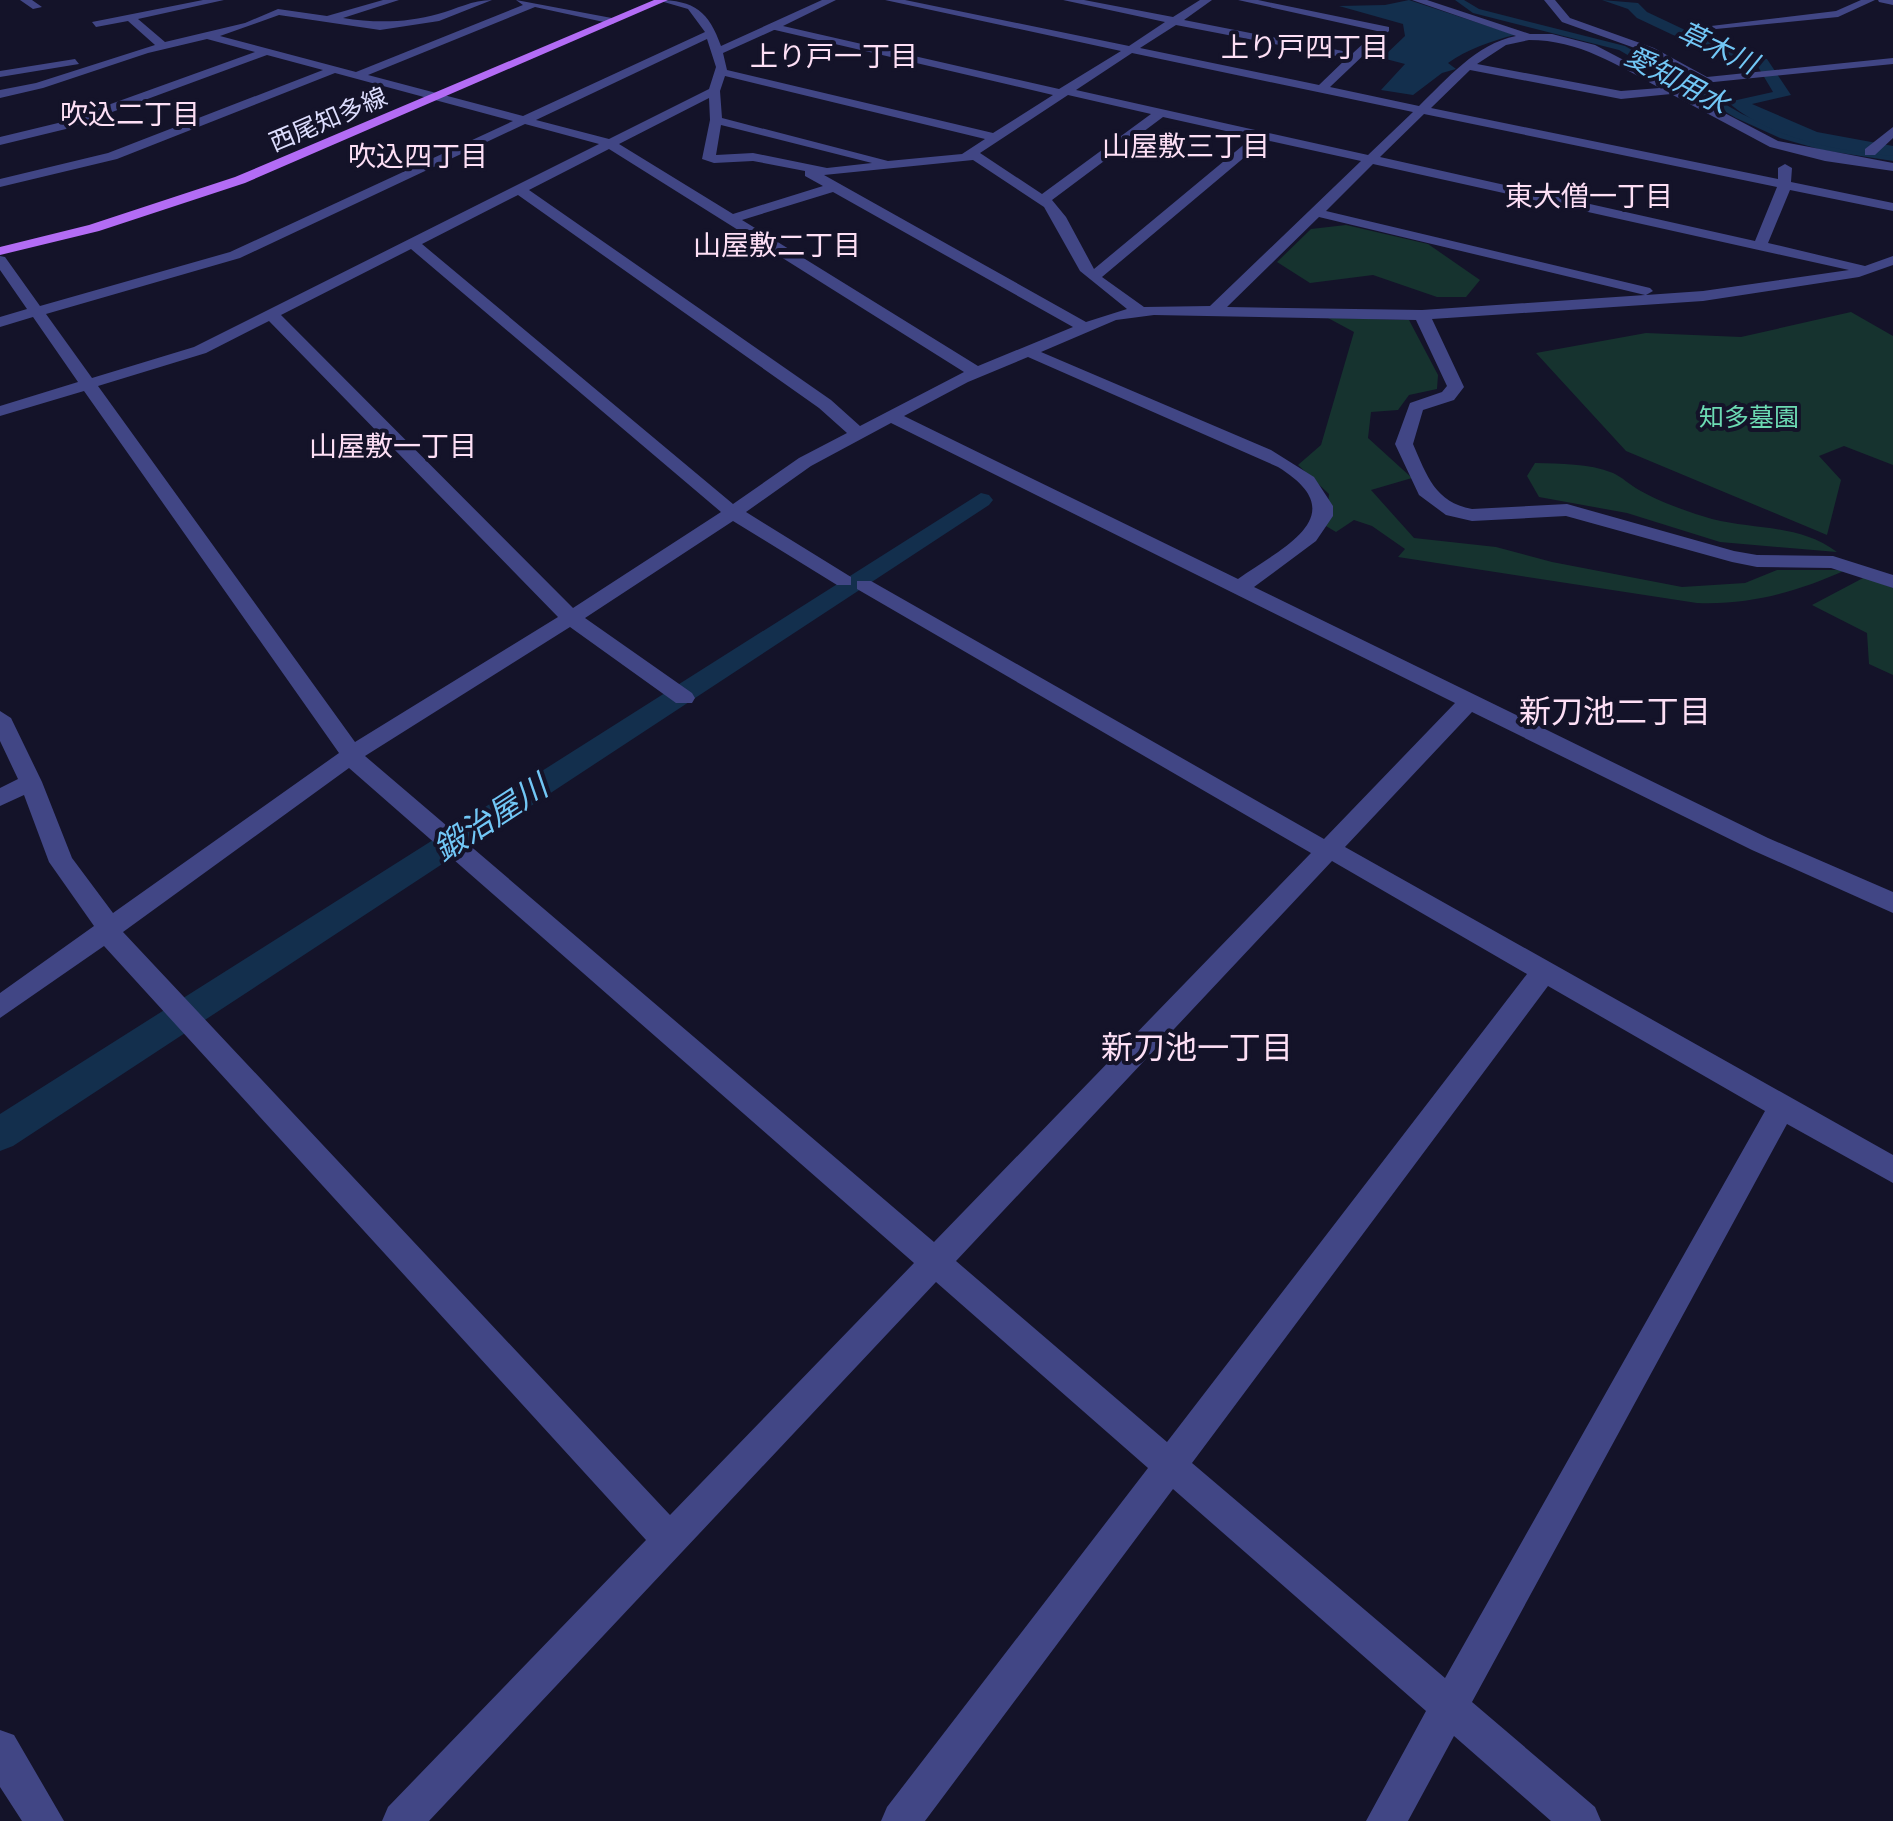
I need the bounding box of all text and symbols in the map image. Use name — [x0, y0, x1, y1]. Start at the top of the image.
water label: 草木川 — [1671, 10, 1768, 86]
district label: 上り戸四丁目 — [1221, 25, 1389, 68]
district label: 上り戸一丁目 — [750, 34, 918, 77]
water label: 愛知用水 — [1617, 34, 1739, 126]
street label: 西尾知多線 — [263, 77, 393, 161]
district label: 吹込二丁目 — [60, 92, 200, 135]
district label: 山屋敷三丁目 — [1102, 124, 1270, 167]
district label: 吹込四丁目 — [348, 134, 488, 177]
district label: 東大僧一丁目 — [1505, 174, 1673, 217]
district label: 山屋敷二丁目 — [693, 223, 861, 266]
park label: 知多墓園 — [1699, 398, 1799, 436]
district label: 山屋敷一丁目 — [309, 424, 477, 467]
district label: 新刀池二丁目 — [1519, 687, 1711, 735]
water label: 鍛治屋川 — [423, 760, 559, 872]
district label: 新刀池一丁目 — [1101, 1023, 1293, 1071]

